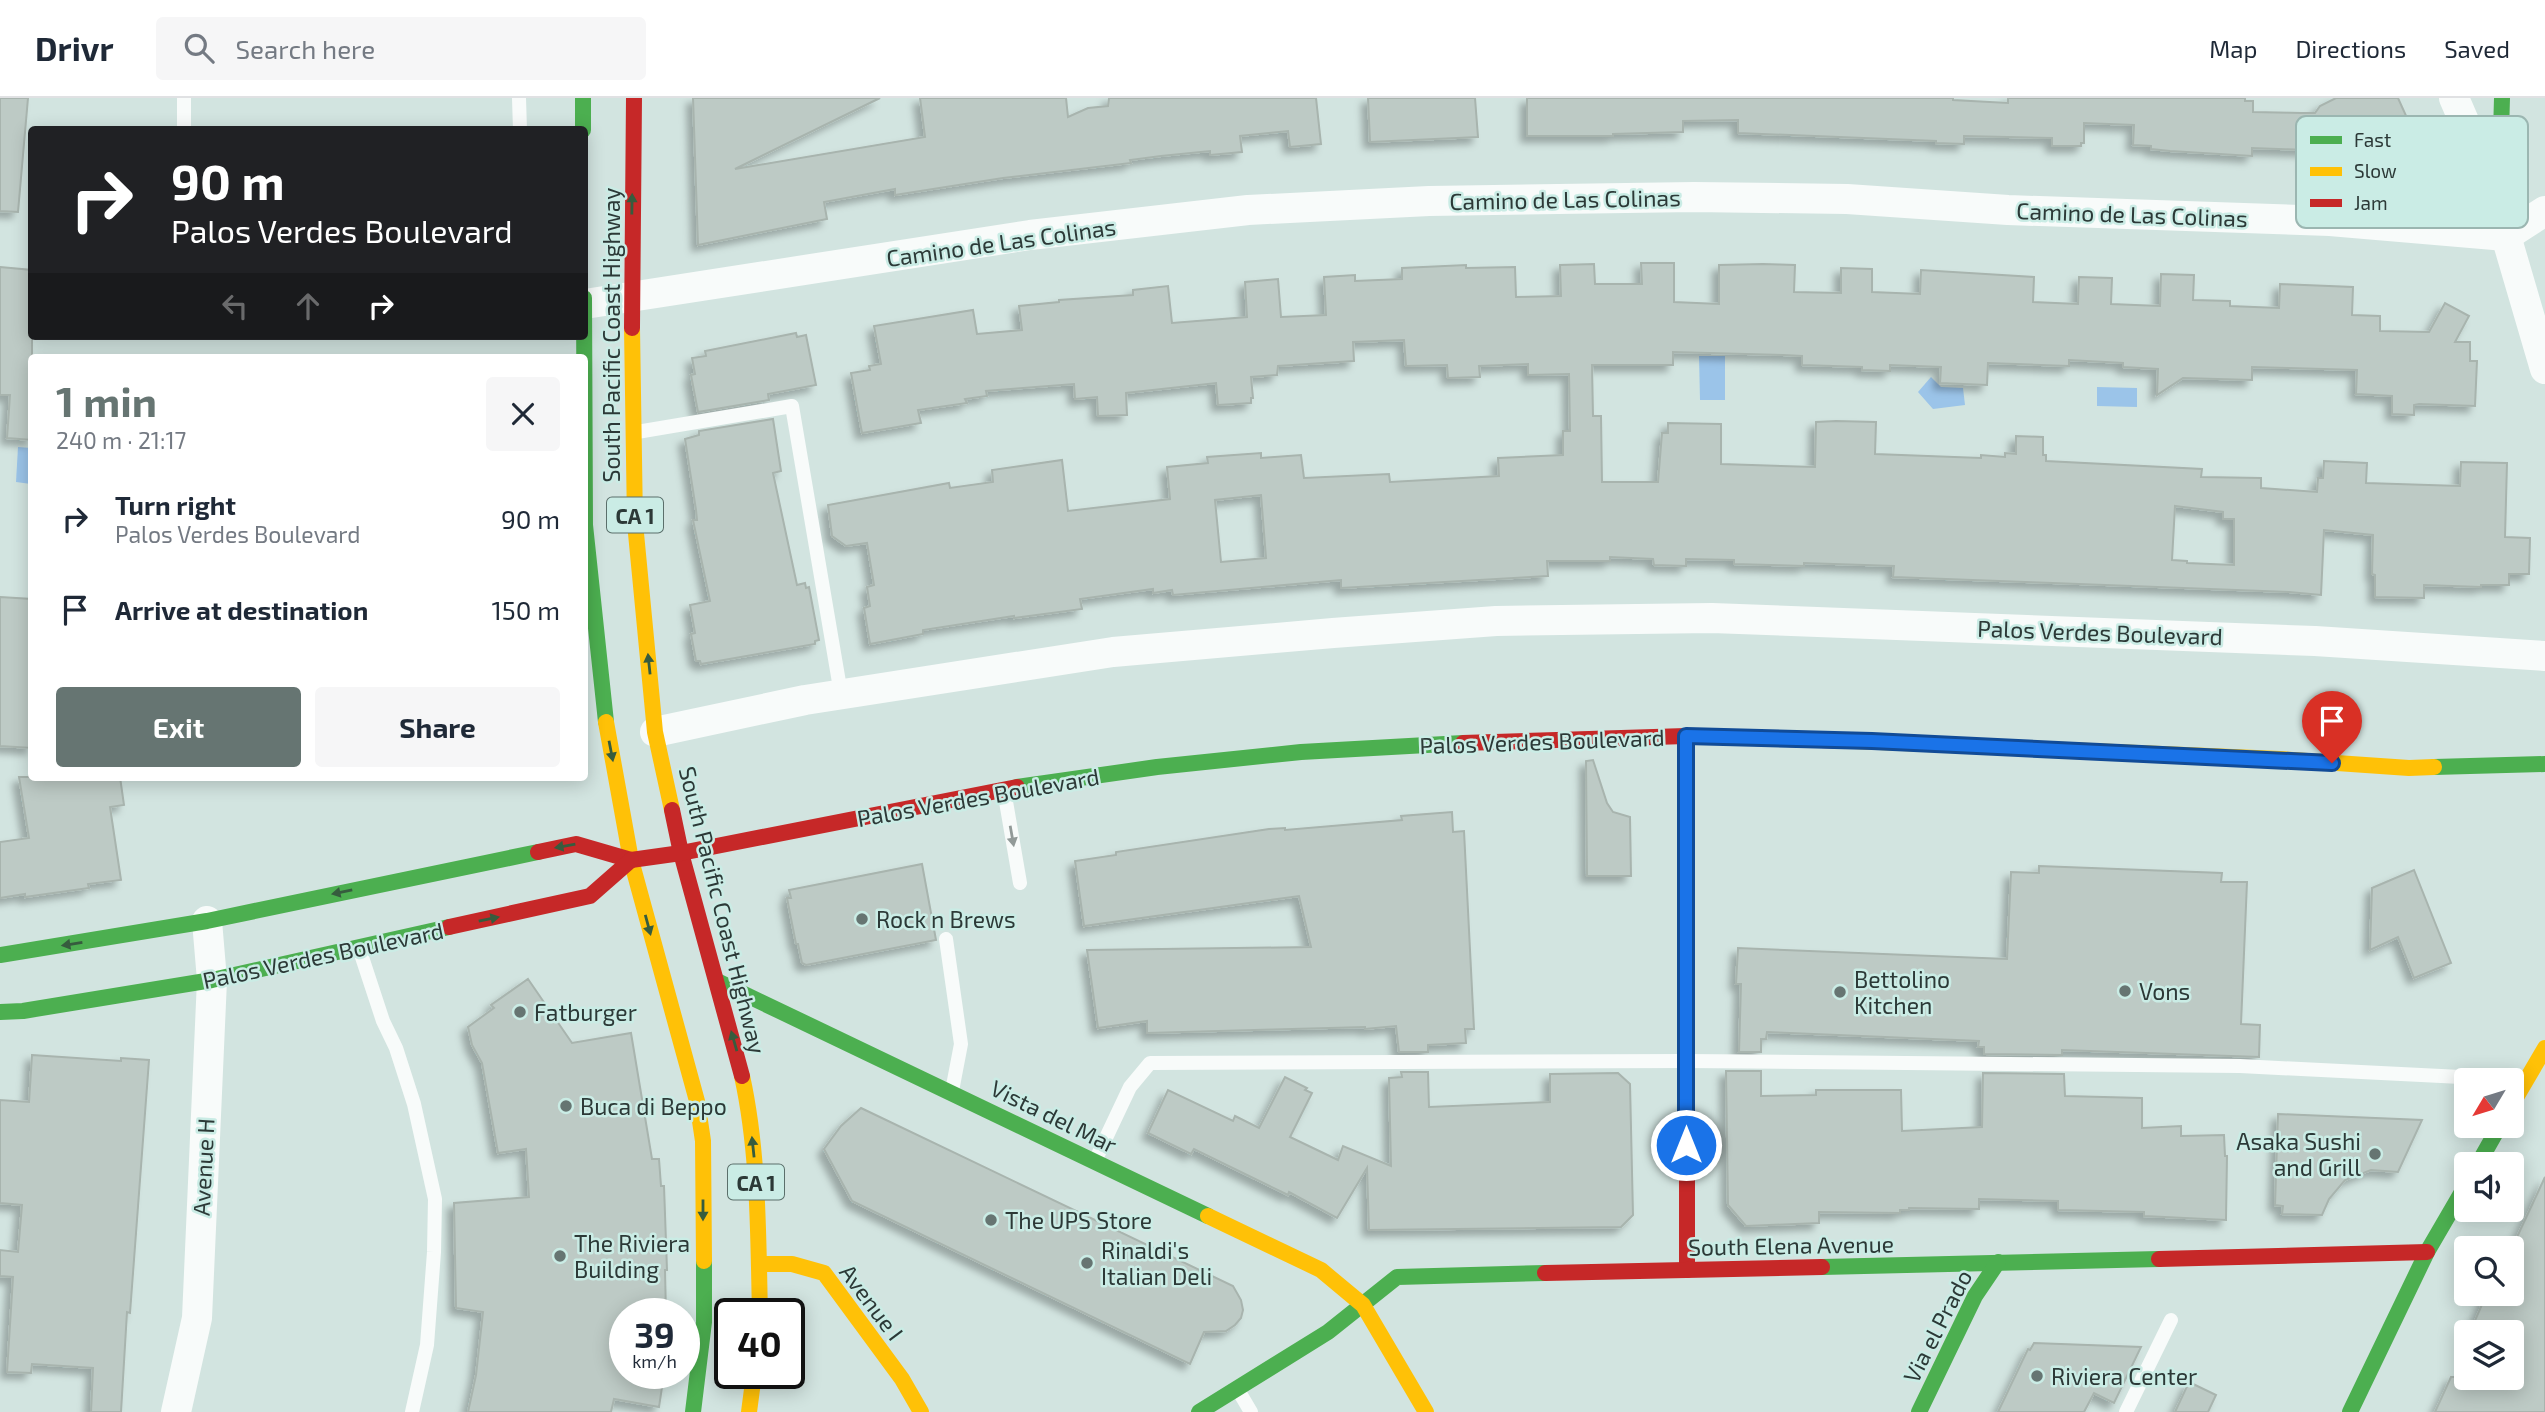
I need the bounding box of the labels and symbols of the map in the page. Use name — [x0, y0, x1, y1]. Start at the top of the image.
legend — [2296, 116, 2528, 228]
text: Fast — [2354, 128, 2391, 151]
text: Slow — [2354, 159, 2397, 182]
street label: Camino de Las Colinas — [1449, 183, 1681, 215]
street label: South Pacific Coast Highway — [597, 187, 625, 483]
text: Jam — [2354, 191, 2388, 214]
one-way arrow — [627, 193, 638, 215]
street label: Camino de Las Colinas — [2016, 196, 2248, 232]
street label: Camino de Las Colinas — [884, 212, 1118, 272]
road number: CA 1 — [607, 498, 663, 532]
street label: Palos Verdes Boulevard — [1977, 614, 2223, 650]
one-way arrow — [643, 653, 654, 675]
pin — [2302, 691, 2362, 763]
street label: Palos Verdes Boulevard — [1419, 723, 1665, 759]
one-way arrow — [606, 740, 617, 762]
street label: Palos Verdes Boulevard — [855, 762, 1101, 832]
street label: South Pacific Coast Highway — [674, 763, 772, 1057]
one-way arrow — [1007, 825, 1018, 847]
one-way arrow — [554, 841, 576, 852]
one-way arrow — [331, 886, 353, 897]
place label: Rock n Brews — [876, 905, 1016, 933]
marker: Rock n Brews — [854, 911, 870, 927]
one-way arrow — [478, 914, 500, 925]
one-way arrow — [644, 915, 654, 936]
street label: Palos Verdes Boulevard — [200, 916, 446, 994]
one-way arrow — [61, 939, 83, 950]
place label: Bettolino Kitchen — [1854, 965, 1950, 1019]
place label: Vons — [2139, 977, 2190, 1005]
marker: Vons — [2117, 983, 2133, 999]
marker: Bettolino Kitchen — [1832, 984, 1848, 1000]
place label: Fatburger — [534, 998, 637, 1026]
marker: Fatburger — [512, 1004, 528, 1020]
one-way arrow — [728, 1029, 739, 1051]
north arrow — [2454, 1068, 2524, 1138]
street label: Vista del Mar — [986, 1073, 1122, 1159]
place label: Buca di Beppo — [580, 1092, 727, 1120]
marker: Buca di Beppo — [558, 1098, 574, 1114]
position arrow — [1649, 1108, 1723, 1182]
street label: Avenue H — [186, 1118, 220, 1216]
place label: Asaka Sushi and Grill — [2236, 1127, 2361, 1181]
one-way arrow — [747, 1136, 758, 1158]
marker: Asaka Sushi and Grill — [2367, 1146, 2383, 1162]
road number: CA 1 — [728, 1164, 784, 1200]
one-way arrow — [697, 1199, 709, 1221]
place label: The UPS Store — [1005, 1206, 1152, 1234]
marker: The UPS Store — [983, 1212, 999, 1228]
place label: The Riviera Building — [574, 1229, 690, 1283]
street label: South Elena Avenue — [1688, 1229, 1894, 1261]
place label: Rinaldi's Italian Deli — [1101, 1236, 1212, 1290]
marker: The Riviera Building — [552, 1248, 568, 1264]
marker: Rinaldi's Italian Deli — [1079, 1255, 1095, 1271]
street label: Avenue I — [834, 1258, 910, 1346]
street label: Via el Prado — [1897, 1265, 1977, 1387]
speed limit sign: 40 — [714, 1298, 805, 1389]
place label: Riviera Center — [2051, 1362, 2197, 1390]
marker: Riviera Center — [2029, 1368, 2045, 1384]

